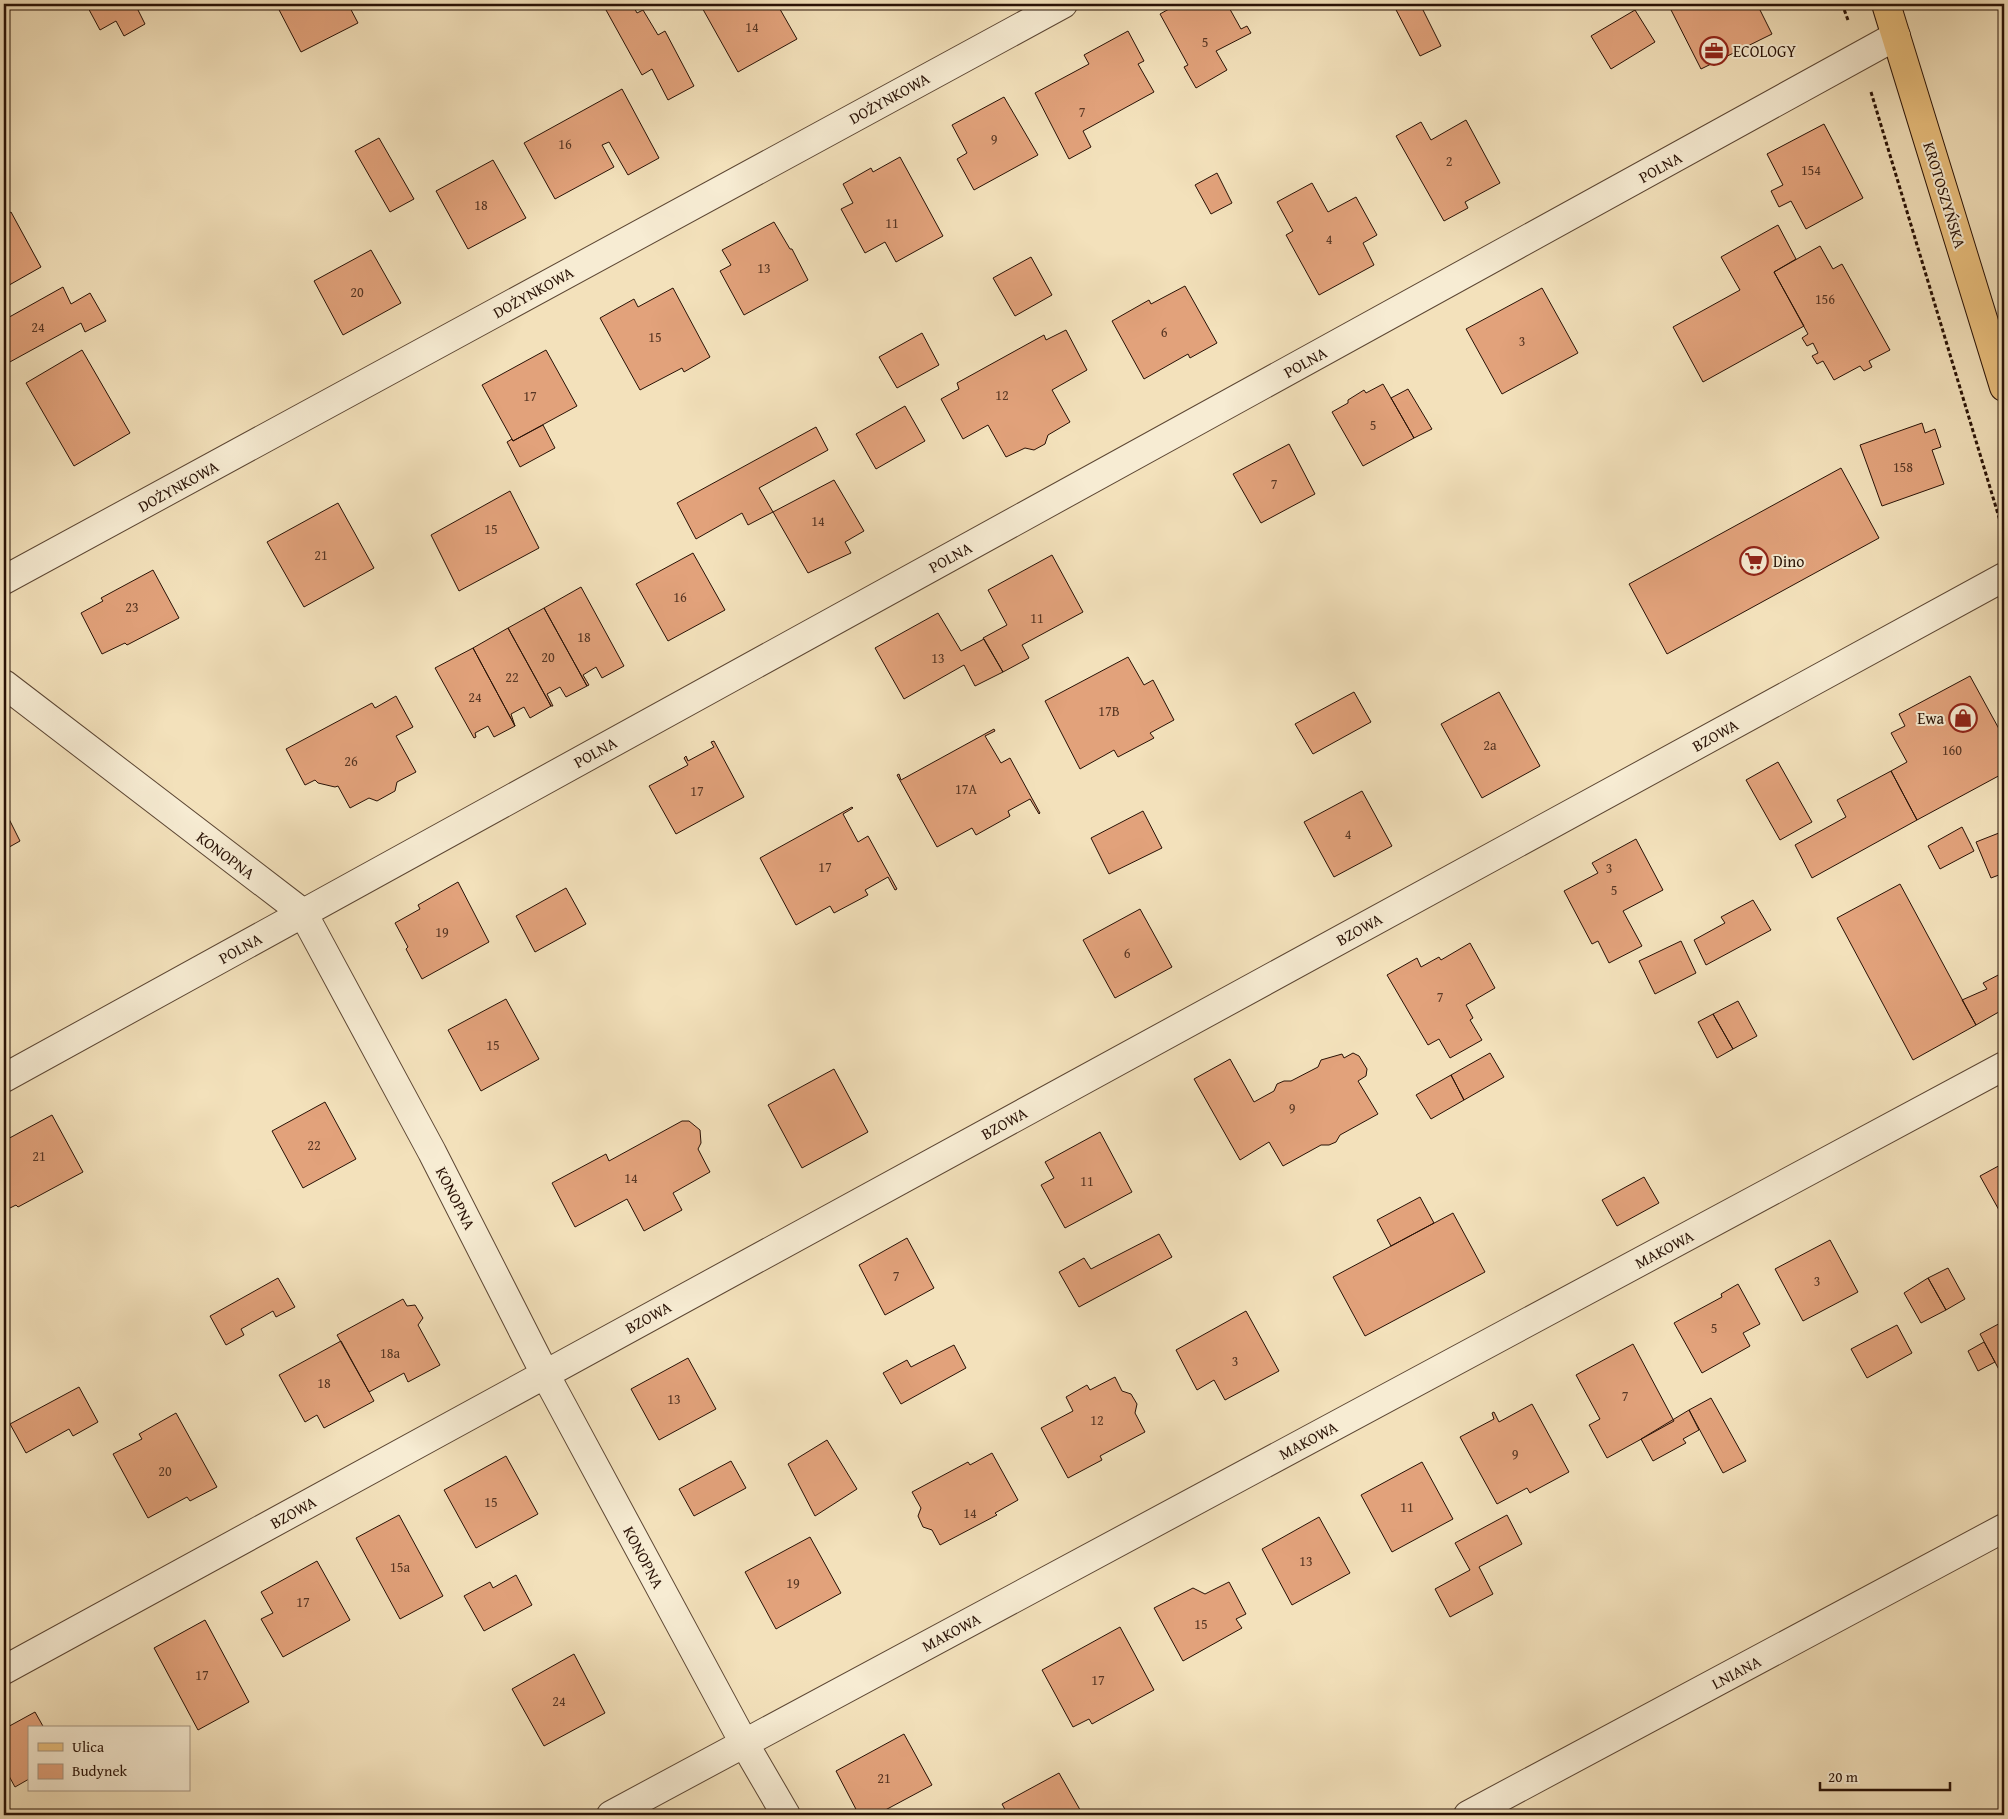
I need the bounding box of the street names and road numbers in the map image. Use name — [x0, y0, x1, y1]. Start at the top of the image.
street label: DOŻYNKOWA — [844, 66, 934, 130]
street label: KROTOSZYŃSKA — [1917, 139, 1973, 252]
street label: POLNA — [1634, 145, 1686, 189]
street label: DOŻYNKOWA — [488, 260, 578, 324]
street label: POLNA — [1279, 340, 1331, 384]
street label: DOŻYNKOWA — [133, 454, 223, 518]
street label: POLNA — [924, 535, 976, 579]
street label: BZOWA — [1688, 712, 1743, 757]
street label: POLNA — [569, 730, 621, 774]
street label: KONOPNA — [192, 825, 260, 885]
street label: BZOWA — [1332, 906, 1387, 951]
street label: POLNA — [214, 926, 266, 970]
street label: BZOWA — [977, 1100, 1032, 1145]
street label: KONOPNA — [430, 1162, 482, 1234]
street label: MAKOWA — [1630, 1223, 1698, 1275]
street label: BZOWA — [621, 1294, 676, 1339]
street label: MAKOWA — [1274, 1414, 1342, 1466]
street label: BZOWA — [266, 1489, 321, 1534]
street label: KONOPNA — [618, 1521, 671, 1593]
street label: MAKOWA — [917, 1606, 985, 1658]
street label: LNIANA — [1707, 1649, 1765, 1695]

